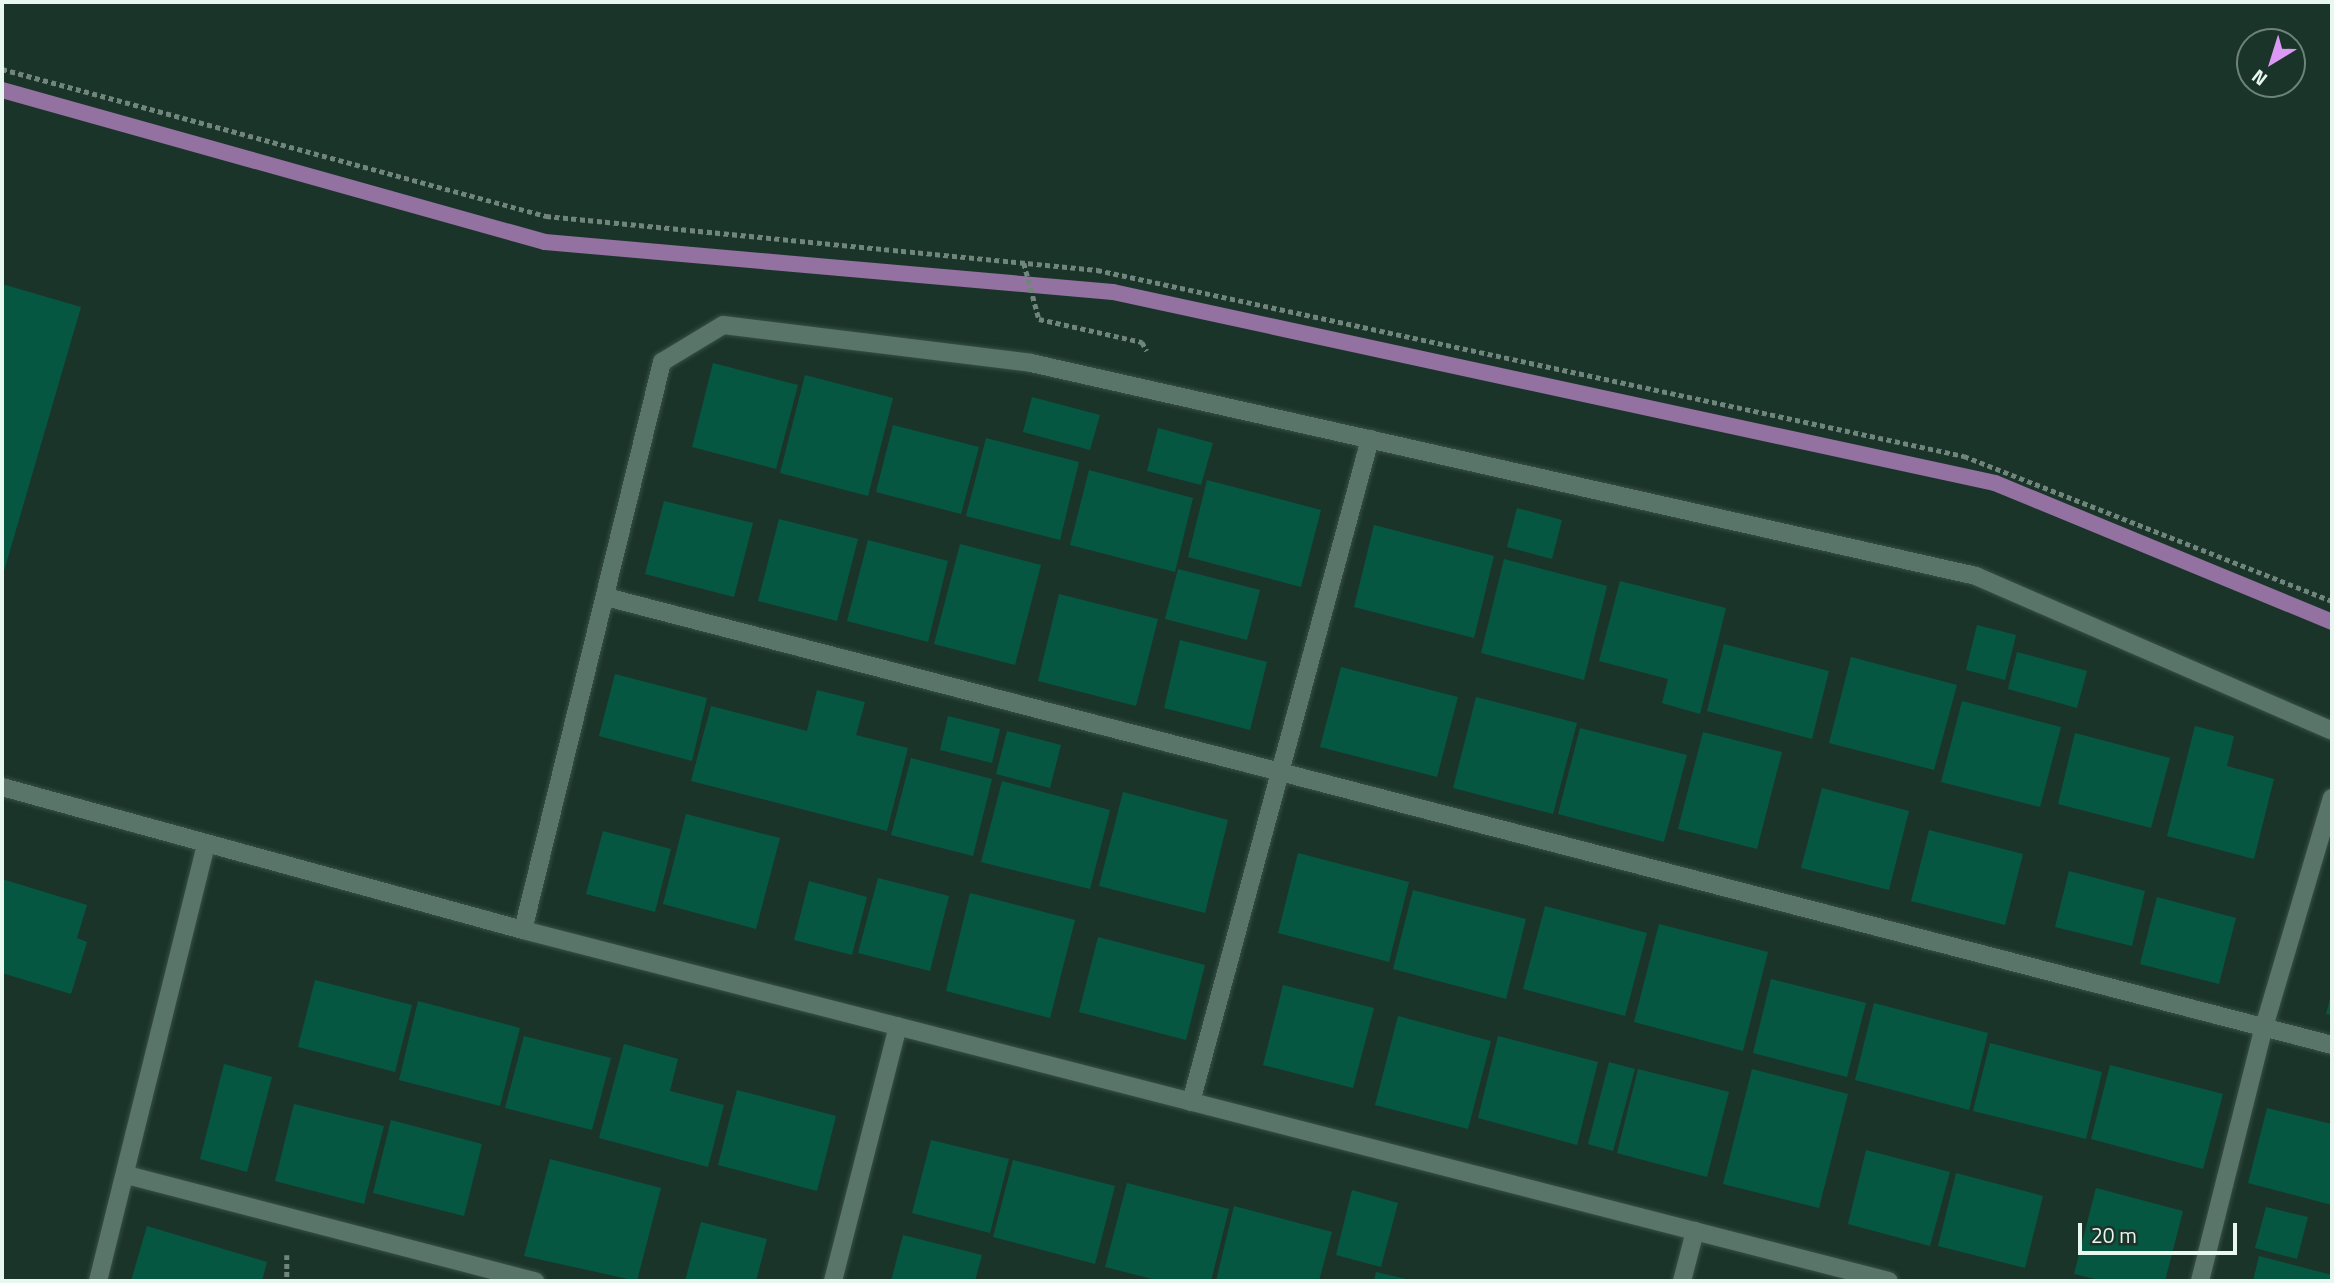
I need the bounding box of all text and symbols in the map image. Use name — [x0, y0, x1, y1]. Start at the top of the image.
north arrow — [2236, 28, 2306, 98]
text: N — [2245, 63, 2273, 94]
scale bar — [2082, 1210, 2241, 1254]
text: 20 m — [2091, 1219, 2137, 1251]

